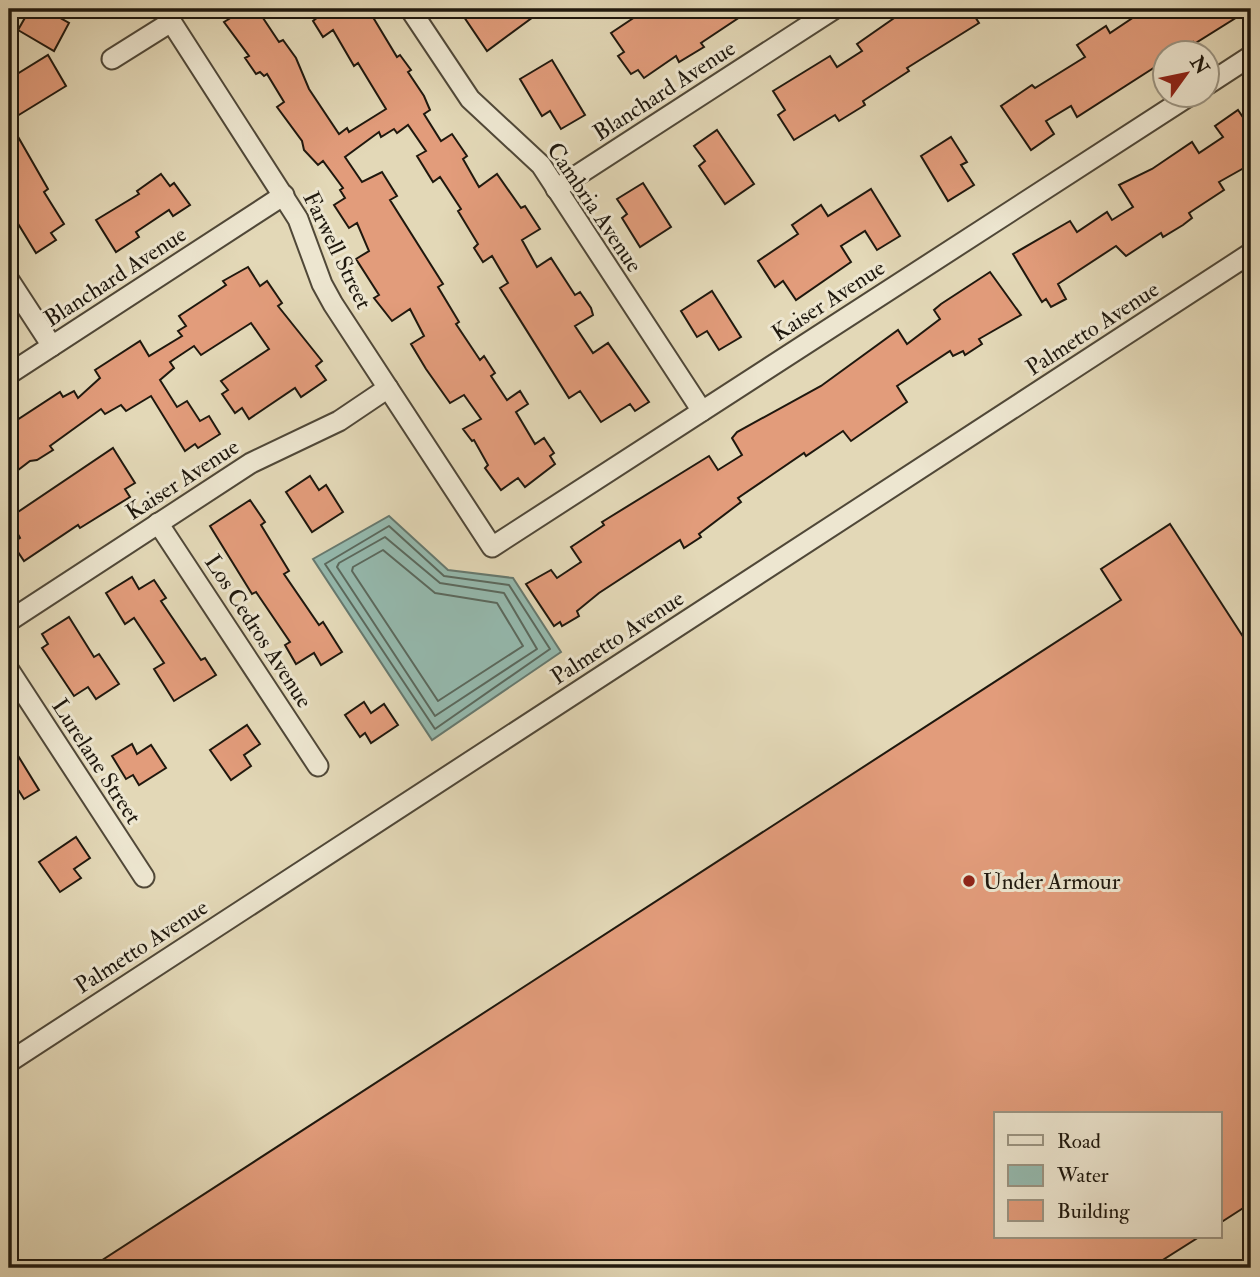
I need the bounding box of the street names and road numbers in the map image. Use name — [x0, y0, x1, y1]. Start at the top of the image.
street label: Blanchard Avenue — [588, 33, 741, 147]
street label: Cambria Avenue — [540, 137, 649, 278]
street label: Farwell Street — [297, 187, 379, 314]
street label: Blanchard Avenue — [39, 219, 192, 333]
street label: Kaiser Avenue — [766, 253, 891, 348]
street label: Palmetto Avenue — [1020, 274, 1165, 382]
street label: Kaiser Avenue — [120, 432, 245, 527]
street label: Los Cedros Avenue — [198, 549, 319, 714]
street label: Palmetto Avenue — [545, 583, 690, 691]
street label: Lurelane Street — [45, 693, 148, 829]
street label: Palmetto Avenue — [69, 892, 214, 1000]

